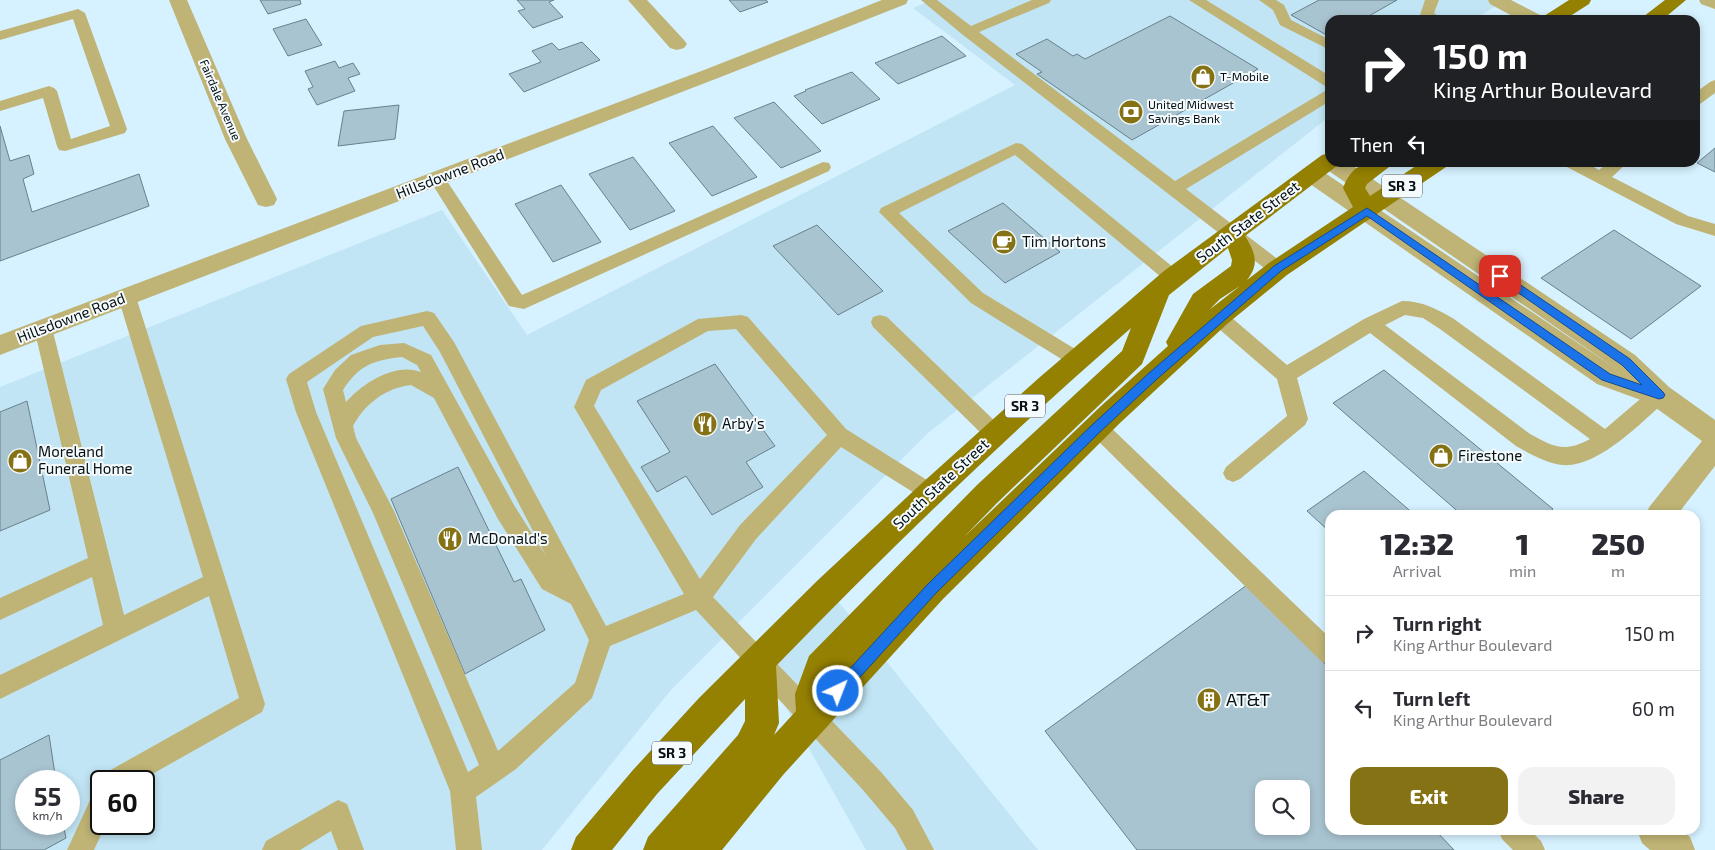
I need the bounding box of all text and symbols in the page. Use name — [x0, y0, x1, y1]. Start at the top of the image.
text: 150 m — [1433, 34, 1528, 76]
icon: right — [1350, 35, 1415, 100]
street label: Fairdale Avenue — [198, 57, 244, 142]
shop icon: T-Mobile — [1190, 64, 1216, 90]
place label: T-Mobile — [1220, 69, 1269, 83]
text: King Arthur Boulevard — [1433, 76, 1652, 102]
place label: United Midwest Savings Bank — [1148, 97, 1234, 125]
bank icon: United Midwest Savings Bank — [1118, 99, 1144, 125]
icon: left — [1403, 130, 1431, 158]
text: Then — [1350, 133, 1393, 156]
street label: Hillsdowne Road — [393, 144, 506, 202]
road number: SR 3 — [1382, 175, 1422, 198]
street label: South State Street — [1192, 176, 1303, 266]
cafe icon: Tim Hortons — [991, 229, 1017, 255]
place label: Tim Hortons — [1022, 232, 1106, 250]
pin — [1479, 255, 1521, 297]
icon: arrive — [1486, 262, 1514, 290]
street label: Hillsdowne Road — [14, 288, 127, 346]
road number: SR 3 — [1005, 394, 1045, 418]
restaurant icon: Arby's — [692, 411, 718, 437]
place label: Arby's — [722, 414, 765, 432]
street label: South State Street — [889, 434, 992, 532]
place label: Moreland Funeral Home — [38, 442, 133, 477]
shop icon: Firestone — [1428, 443, 1454, 469]
place label: Firestone — [1458, 446, 1522, 464]
shop icon: Moreland Funeral Home — [7, 448, 33, 474]
text: 12:32 — [1380, 525, 1454, 561]
text: 1 — [1516, 525, 1529, 561]
text: 250 — [1591, 525, 1645, 561]
restaurant icon: McDonald's — [437, 526, 463, 552]
place label: McDonald's — [468, 529, 548, 547]
text: Arrival — [1393, 561, 1441, 580]
text: min — [1509, 561, 1536, 580]
text: m — [1611, 561, 1625, 580]
text: Turn right — [1393, 612, 1481, 635]
icon: right — [1350, 619, 1378, 647]
text: 150 m — [1625, 622, 1675, 645]
text: King Arthur Boulevard — [1393, 635, 1552, 654]
position arrow — [811, 664, 863, 716]
building icon: AT&T — [1196, 687, 1222, 713]
text: Turn left — [1393, 687, 1470, 710]
place label: AT&T — [1226, 688, 1270, 710]
icon: left — [1350, 694, 1378, 722]
text: 60 m — [1632, 697, 1675, 720]
text: King Arthur Boulevard — [1393, 710, 1552, 729]
road number: SR 3 — [652, 741, 692, 764]
button: Exit — [1350, 767, 1508, 825]
button: Share — [1518, 767, 1675, 825]
speed limit sign: 60 — [90, 770, 155, 835]
map controls — [1255, 780, 1310, 835]
button: search — [1255, 780, 1310, 835]
text: 55 — [34, 781, 61, 811]
text: km/h — [33, 808, 62, 822]

